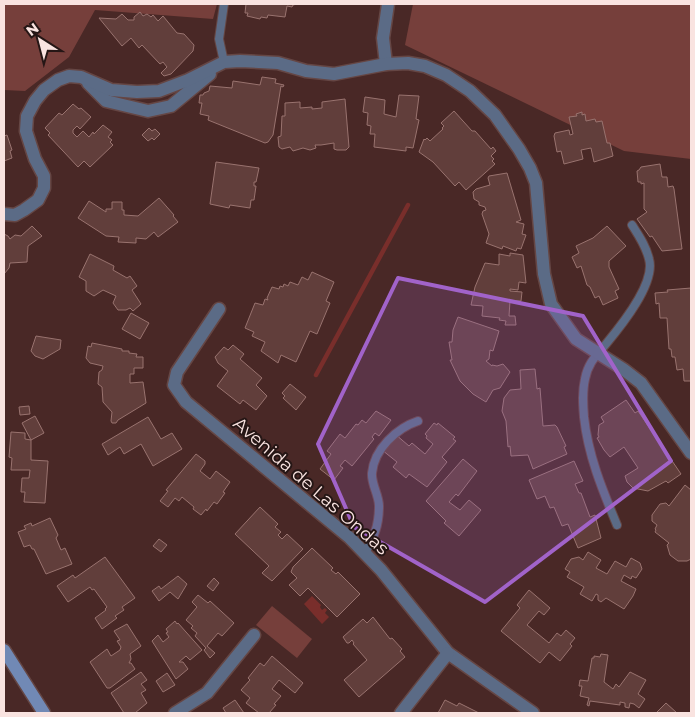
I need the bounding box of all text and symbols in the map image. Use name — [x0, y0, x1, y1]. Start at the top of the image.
north arrow — [15, 15, 65, 65]
text: N — [22, 19, 42, 40]
street label: Avenida de Las Ondas — [229, 413, 393, 560]

